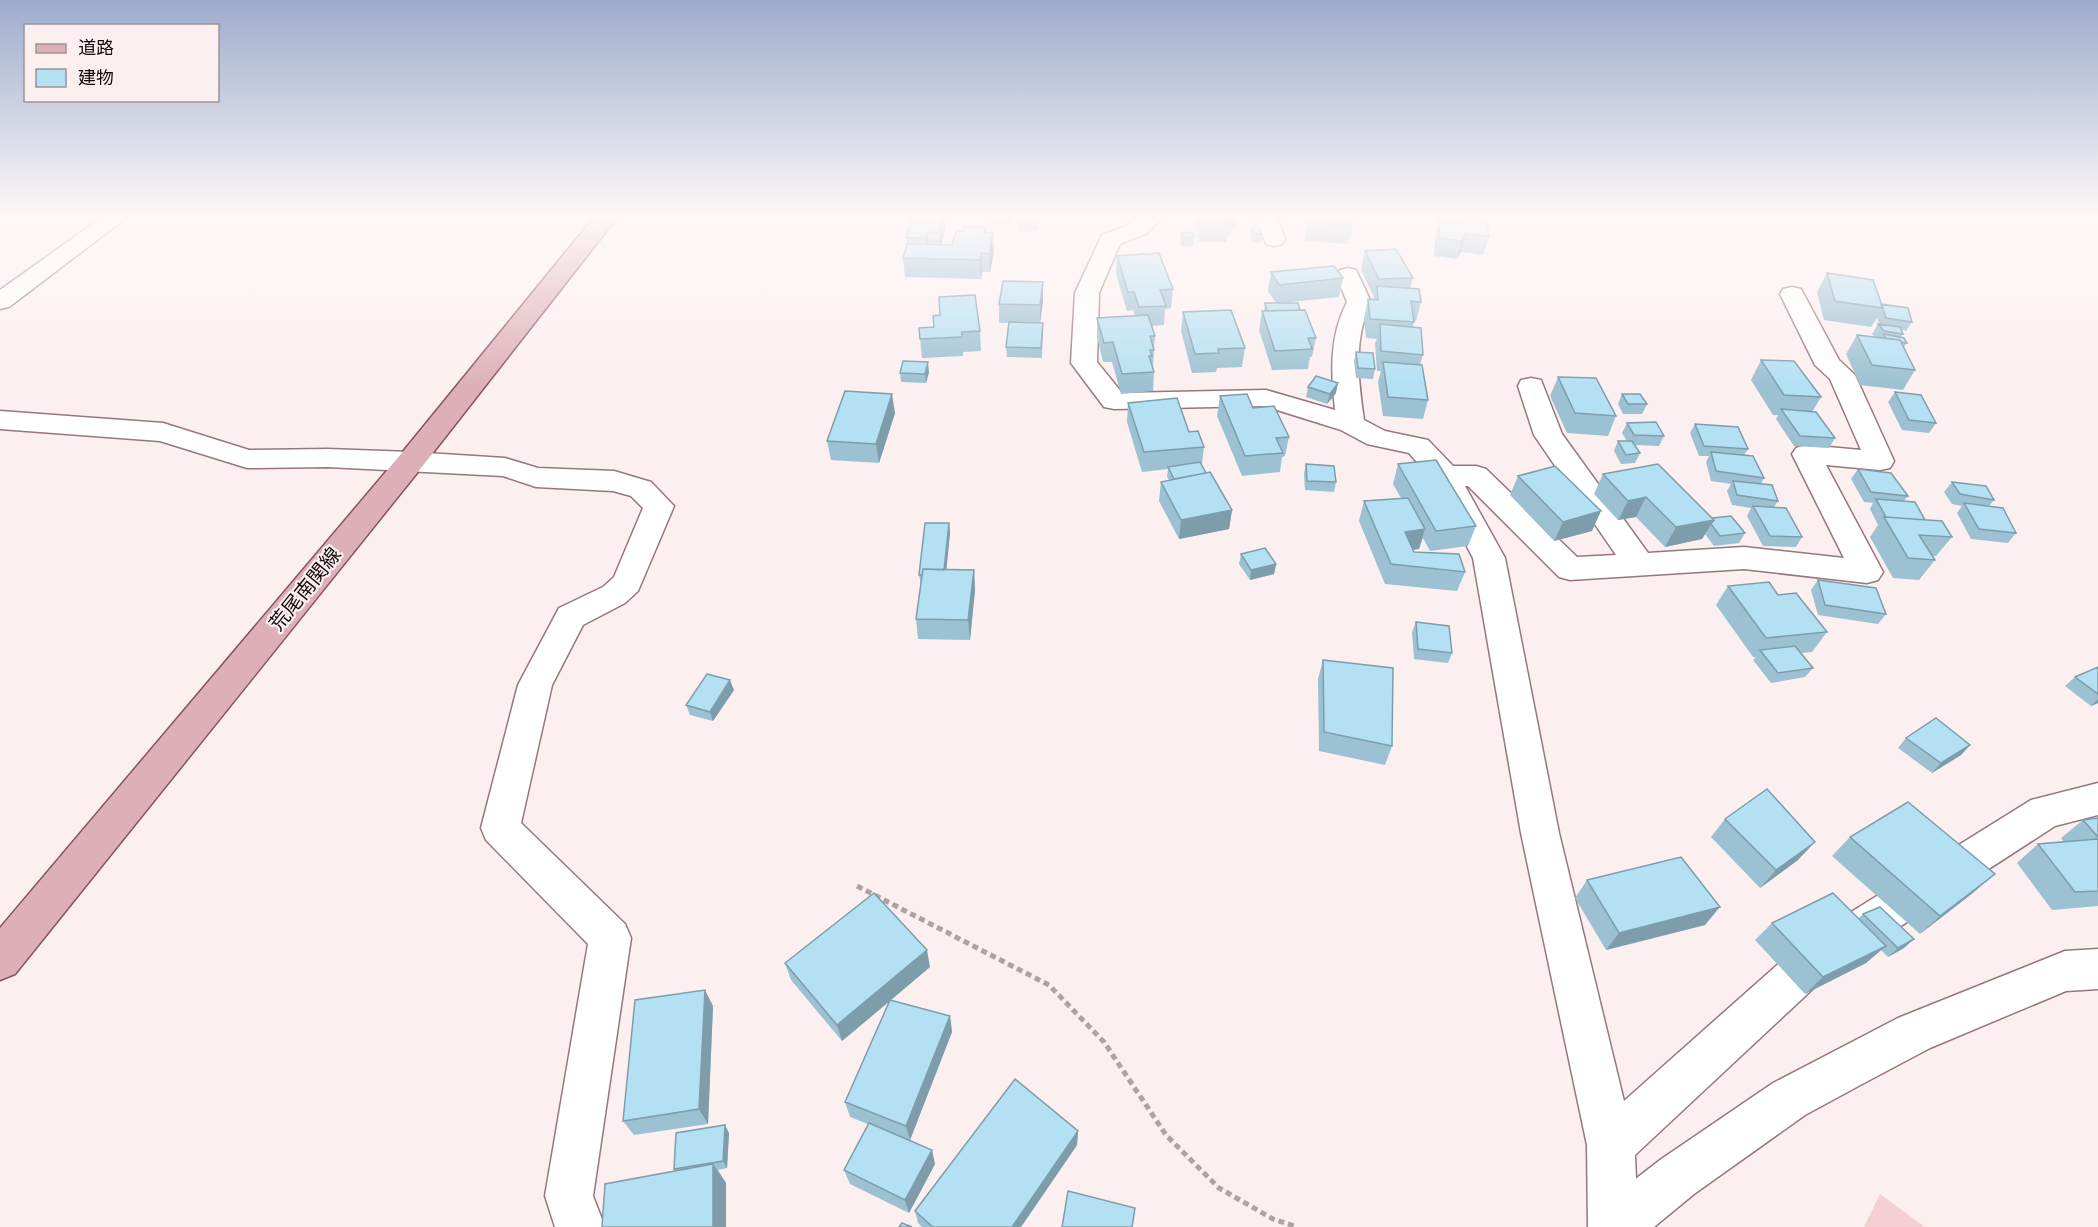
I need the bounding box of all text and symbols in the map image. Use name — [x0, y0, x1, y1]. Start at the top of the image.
legend — [24, 24, 219, 102]
text: 道路 — [78, 36, 114, 58]
text: 建物 — [78, 66, 114, 88]
street label: 荒尾南関線 — [263, 542, 345, 635]

